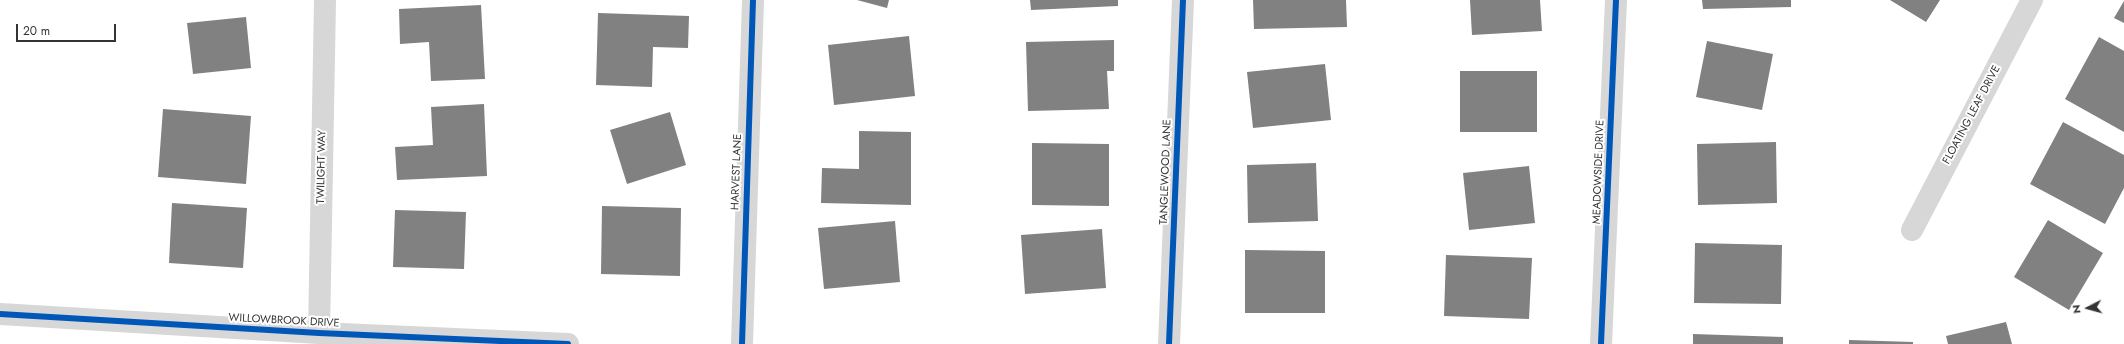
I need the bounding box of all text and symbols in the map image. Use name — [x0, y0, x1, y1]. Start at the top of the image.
scale bar — [18, 16, 118, 42]
text: 20 m — [23, 22, 50, 40]
street label: FLOATING LEAF DRIVE — [1940, 63, 2004, 167]
street label: TANGLEWOOD LANE — [1158, 119, 1174, 225]
street label: MEADOWSIDE DRIVE — [1591, 120, 1607, 224]
street label: TWILIGHT WAY — [315, 130, 329, 204]
street label: HARVEST LANE — [729, 134, 745, 210]
north arrow — [2068, 288, 2108, 328]
text: N — [2068, 304, 2084, 314]
street label: WILLOWBROOK DRIVE — [228, 311, 340, 331]

